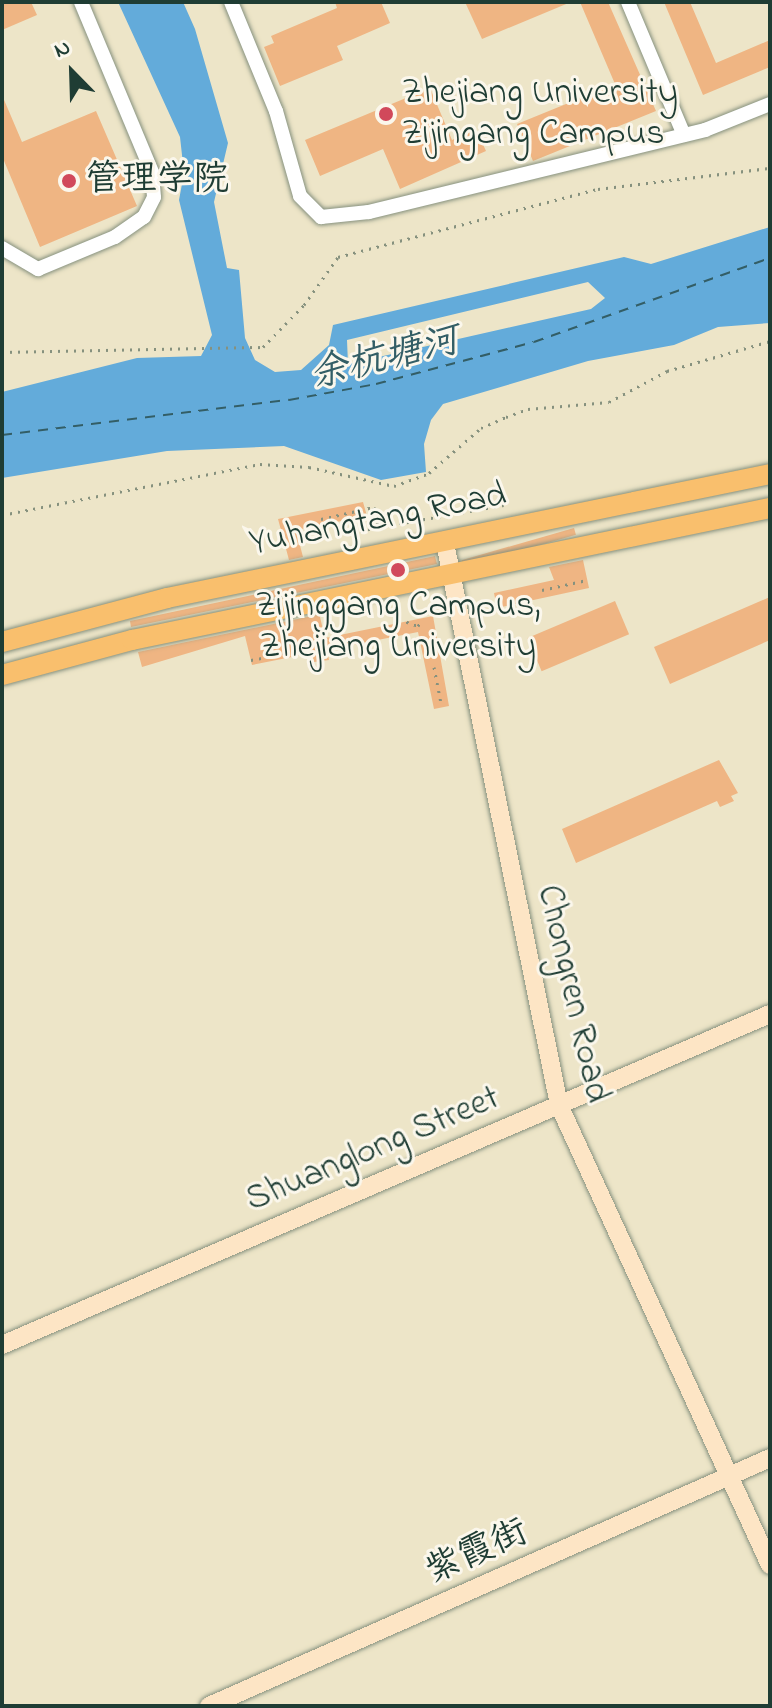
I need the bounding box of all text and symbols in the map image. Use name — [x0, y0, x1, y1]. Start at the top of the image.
north arrow — [32, 32, 112, 112]
text: N — [50, 32, 76, 68]
place label: Zhejiang University Zijingang Campus — [402, 71, 678, 156]
marker: Zhejiang University Zijingang Campus — [377, 105, 395, 123]
place label: 管理学院 — [85, 159, 229, 203]
marker: 管理学院 — [60, 172, 78, 190]
water label: 余杭塘河 — [306, 319, 464, 401]
street label: Yuhangtang Road — [246, 474, 510, 566]
marker: Zijinggang Campus, Zhejiang University — [387, 559, 409, 581]
place label: Zijinggang Campus, Zhejiang University — [256, 584, 540, 669]
street label: Chongren Road — [526, 881, 618, 1107]
street label: Shuanglong Street — [240, 1077, 506, 1223]
street label: 紫霞街 — [419, 1511, 535, 1595]

